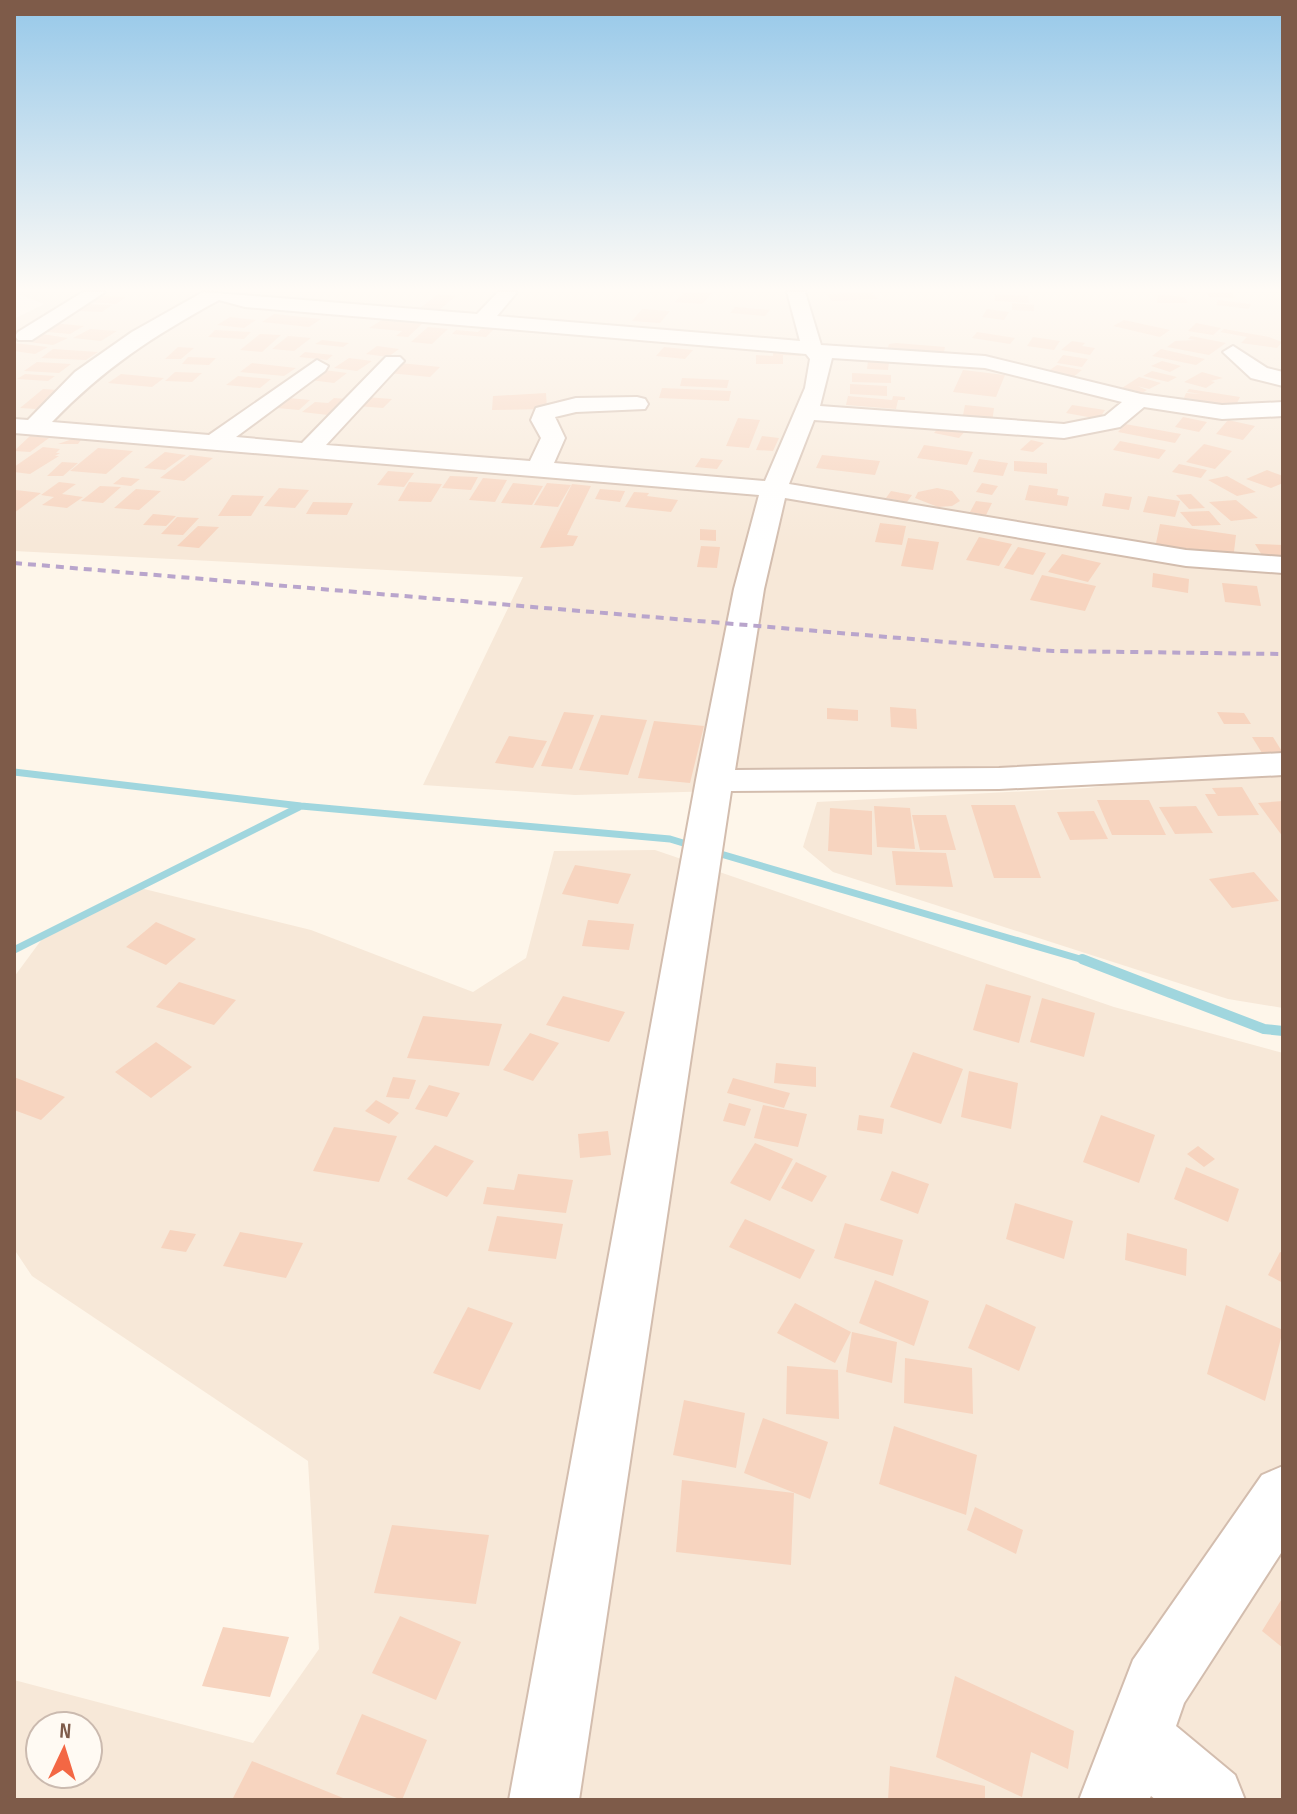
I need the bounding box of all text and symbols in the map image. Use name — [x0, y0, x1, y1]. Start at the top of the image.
north arrow — [24, 1710, 104, 1790]
text: N — [58, 1718, 72, 1745]

